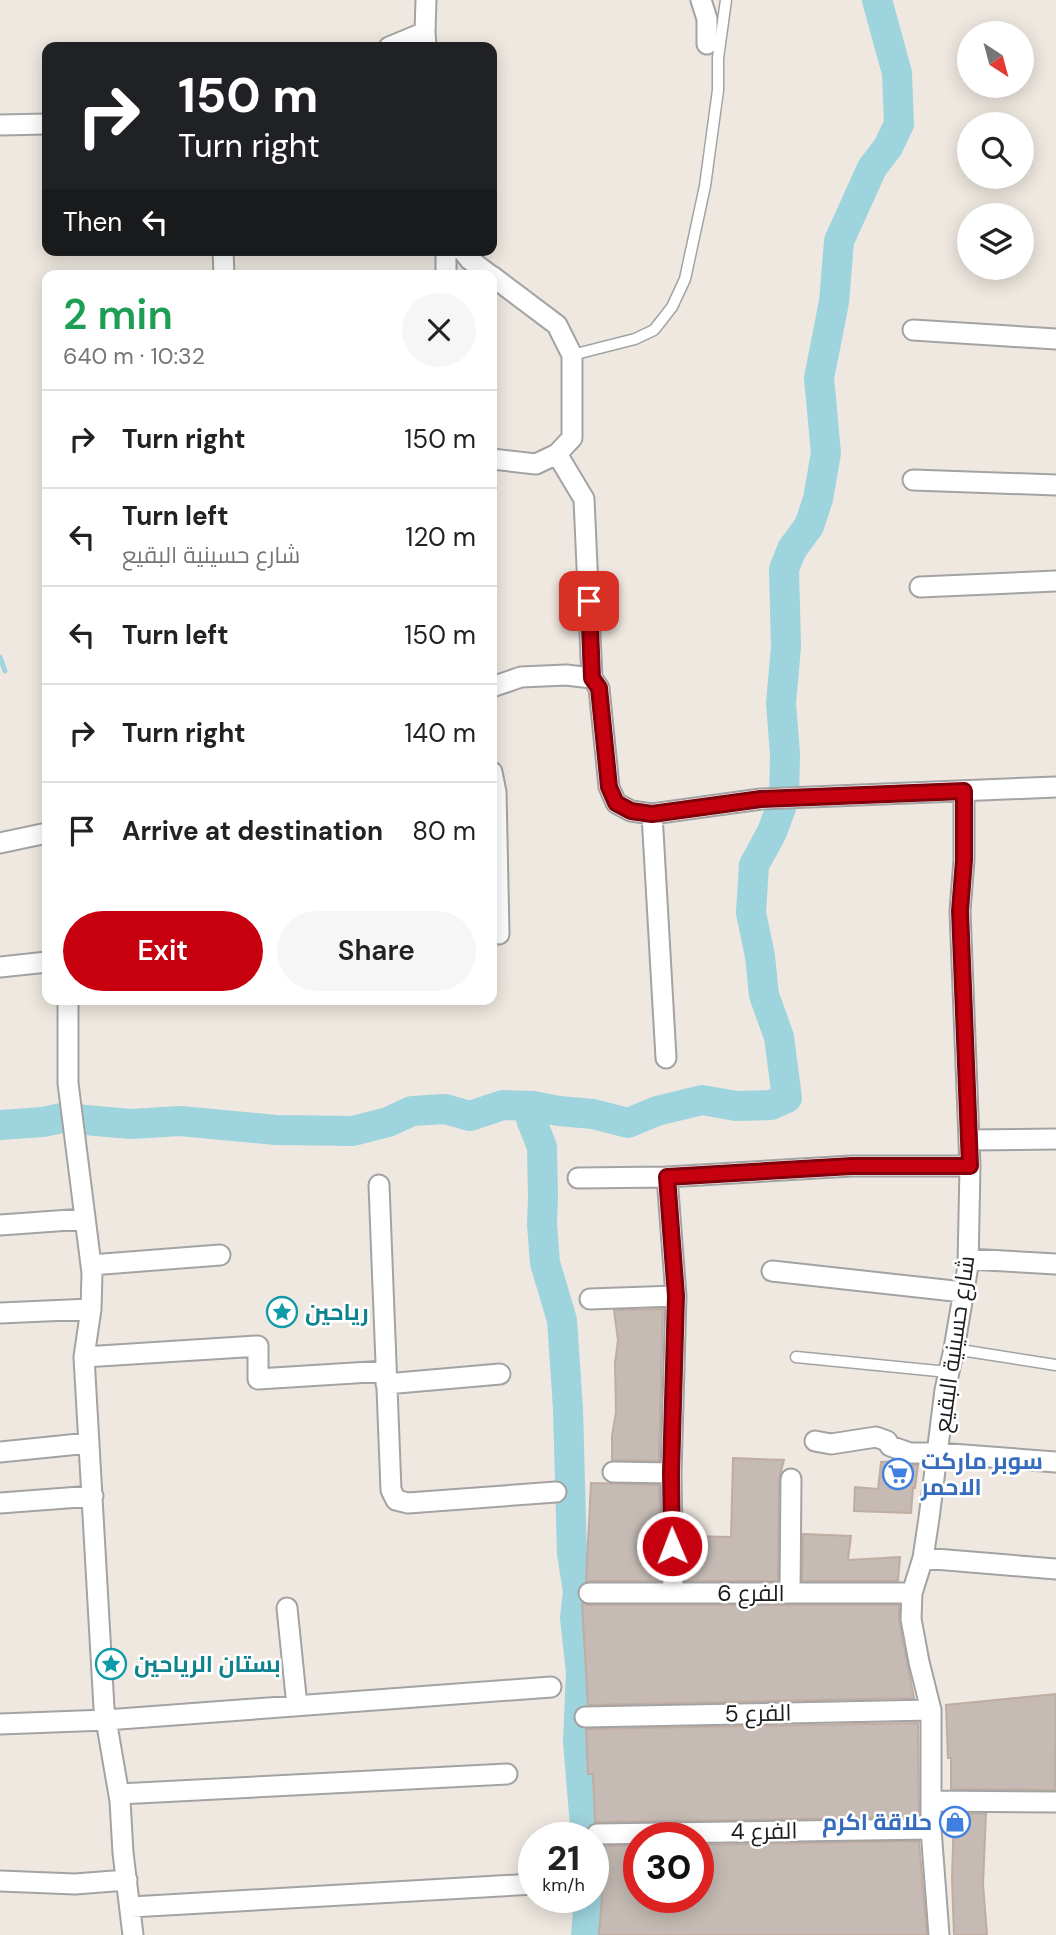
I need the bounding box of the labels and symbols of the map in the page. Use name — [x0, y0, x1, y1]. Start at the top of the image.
north arrow — [957, 21, 1034, 98]
pin — [559, 571, 619, 631]
street label: شارع حسينية البقيع — [927, 1254, 982, 1434]
place icon: رياحين — [265, 1295, 299, 1329]
place label: رياحين — [305, 1297, 369, 1327]
place label: سوبر ماركت الاحمر — [920, 1446, 1043, 1502]
supermarket icon: سوبر ماركت الاحمر — [881, 1457, 915, 1491]
position arrow — [635, 1509, 709, 1583]
street label: الفرع 6 — [717, 1578, 785, 1609]
place icon: بستان الرياحين — [94, 1647, 128, 1681]
place label: بستان الرياحين — [134, 1649, 281, 1679]
street label: الفرع 5 — [724, 1697, 792, 1730]
shop icon: حلاقة اكرم — [938, 1805, 972, 1839]
place label: حلاقة اكرم — [822, 1807, 932, 1838]
street label: الفرع 4 — [730, 1815, 798, 1848]
speed limit sign: 30 — [623, 1822, 714, 1913]

